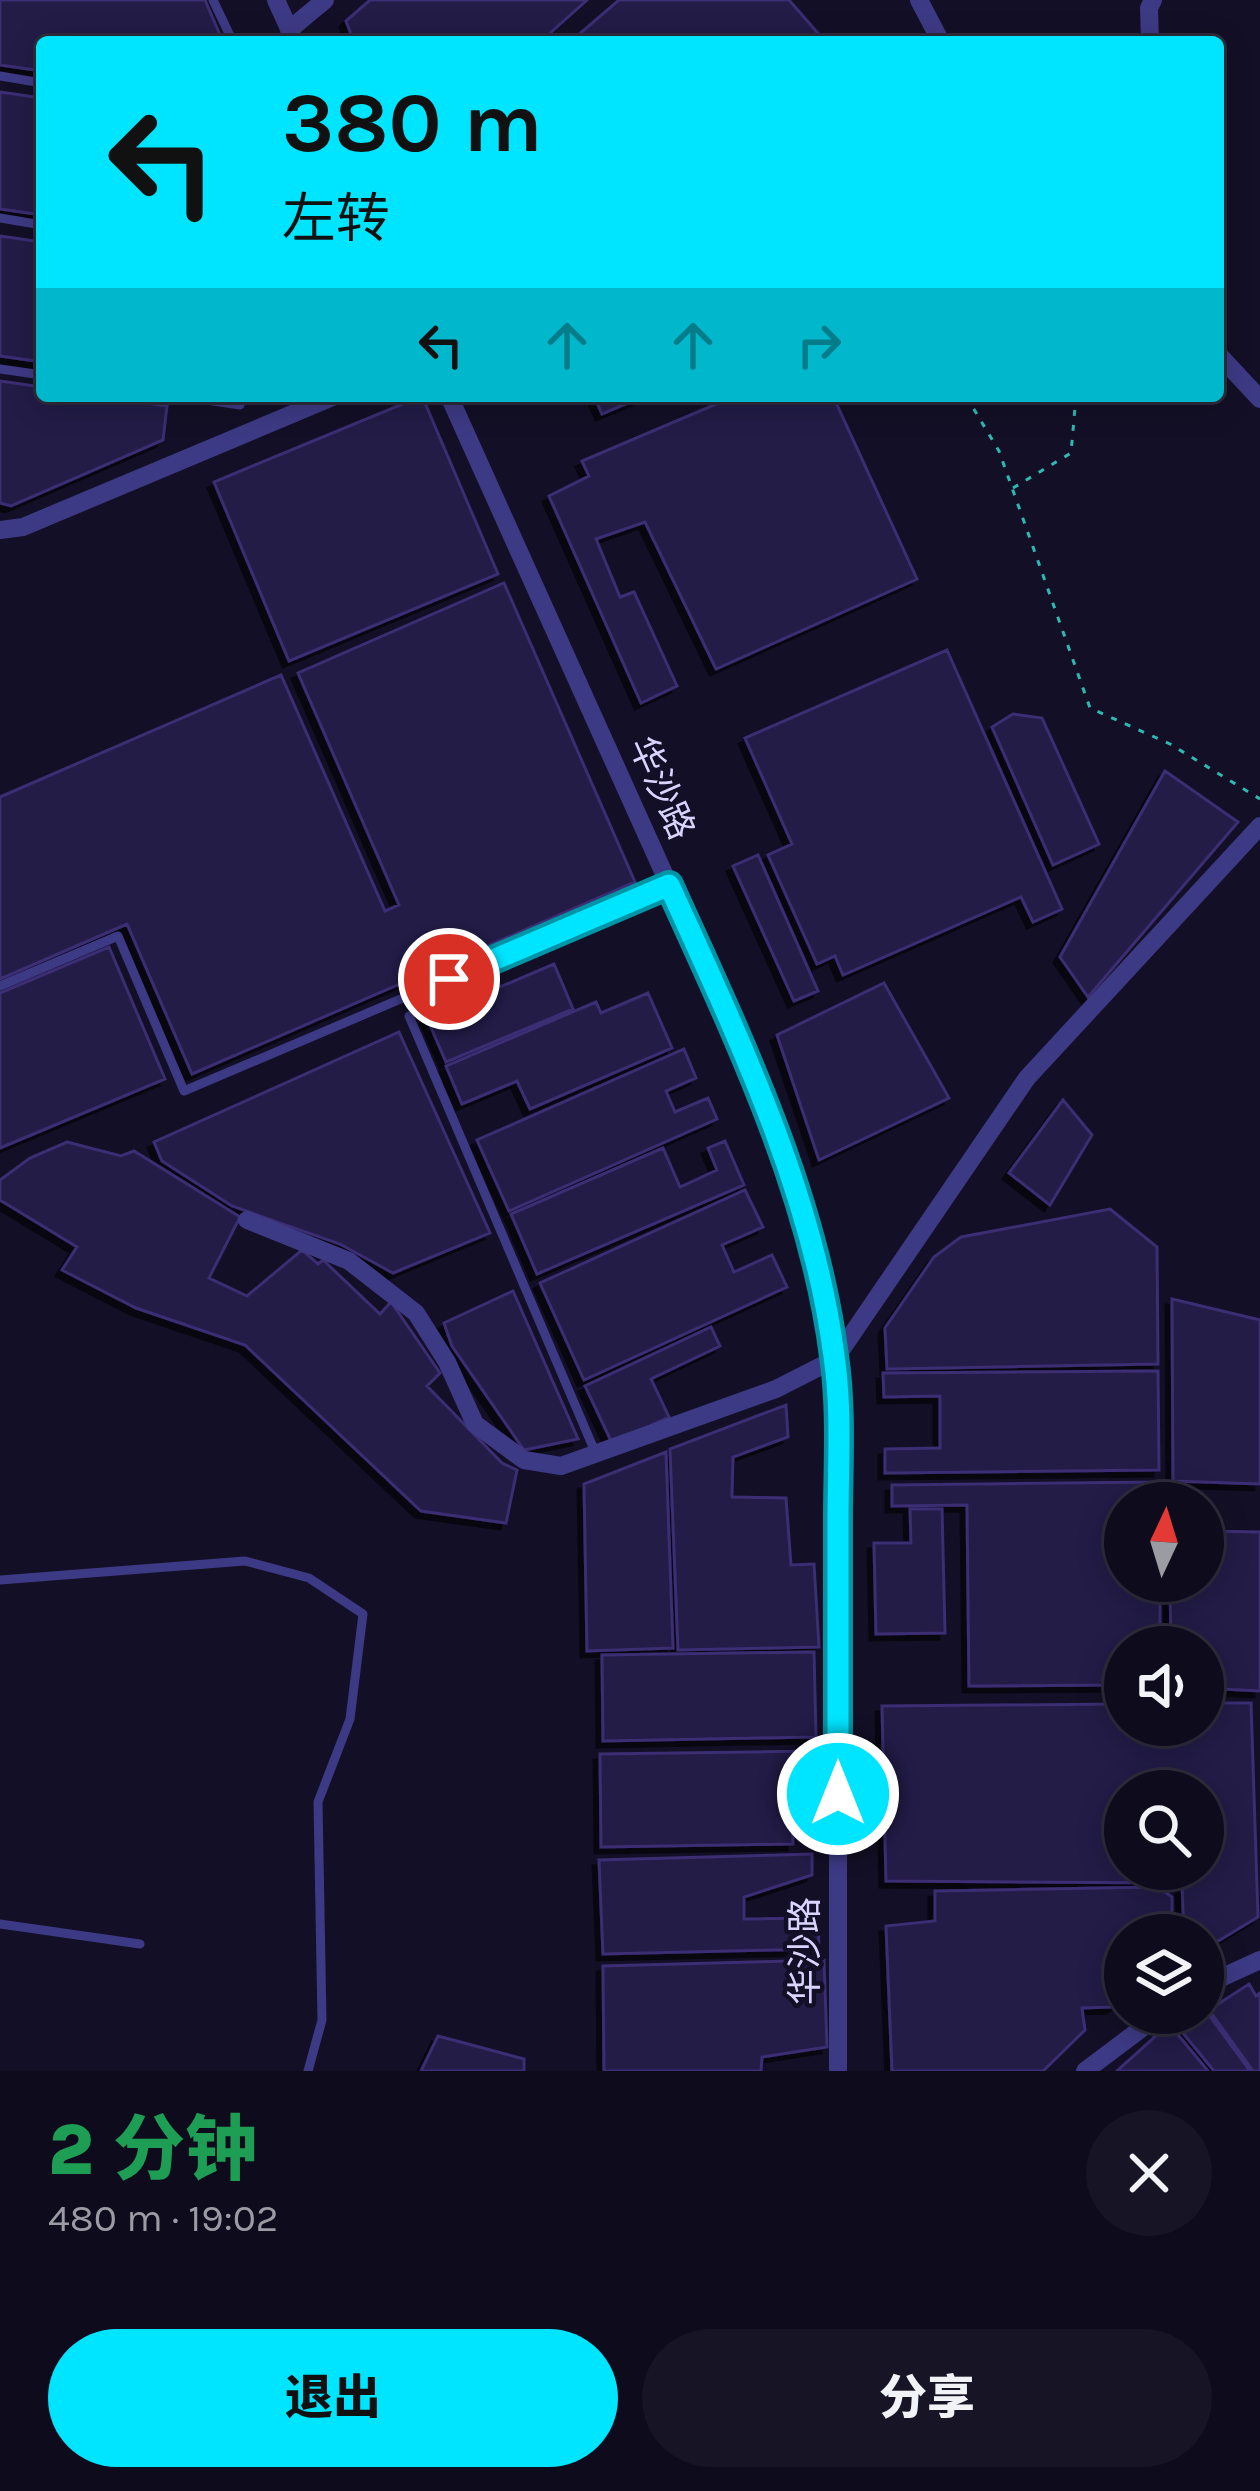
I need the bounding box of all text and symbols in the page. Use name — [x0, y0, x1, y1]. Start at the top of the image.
text: 380 m — [282, 74, 543, 172]
icon: left — [84, 84, 240, 240]
text: 左转 — [282, 187, 390, 251]
icon: left — [408, 312, 474, 378]
icon: ahead — [534, 312, 600, 378]
icon: ahead — [660, 312, 726, 378]
icon: right — [786, 312, 852, 378]
street label: 华沙路 — [621, 730, 703, 846]
pin — [398, 928, 500, 1030]
icon: arrive — [416, 946, 482, 1012]
north arrow — [1104, 1482, 1224, 1602]
map controls — [1104, 1482, 1224, 2034]
button: sound — [1104, 1626, 1224, 1746]
position arrow — [775, 1731, 901, 1857]
button: search — [1104, 1770, 1224, 1890]
street label: 华沙路 — [784, 1897, 826, 2005]
button: layers — [1104, 1914, 1224, 2034]
text: 2 分钟 — [48, 2108, 257, 2192]
button: close — [1086, 2110, 1212, 2236]
text: 480 m · 19:02 — [48, 2195, 278, 2241]
button: 退出 — [48, 2329, 618, 2467]
button: 分享 — [642, 2329, 1212, 2467]

